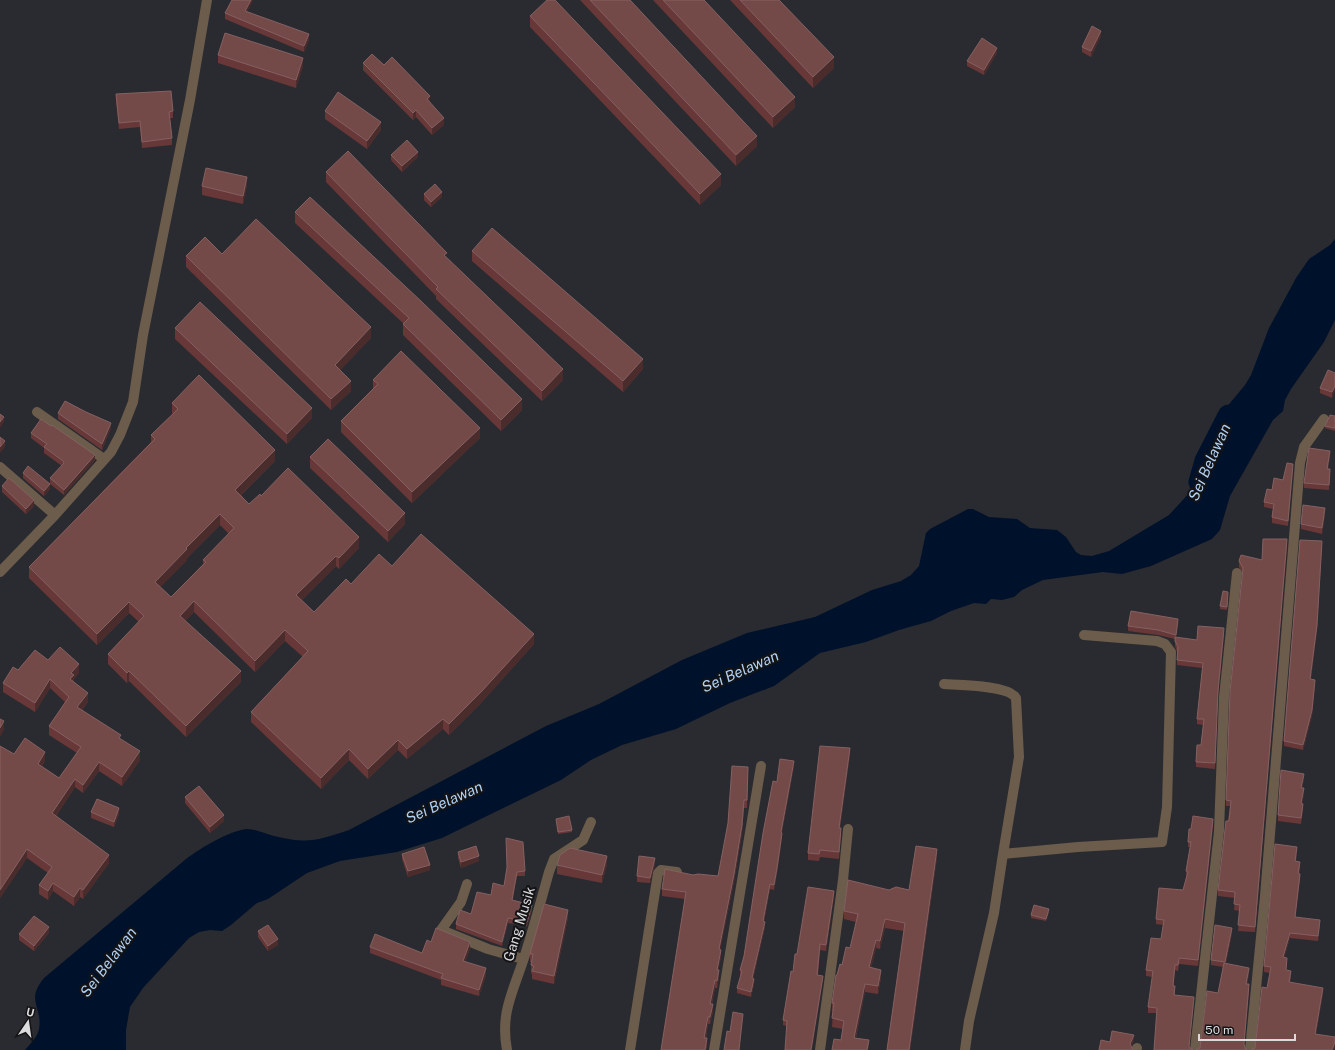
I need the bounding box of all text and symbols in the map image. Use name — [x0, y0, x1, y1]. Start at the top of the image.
water label: Sei Belawan — [1184, 421, 1234, 503]
water label: Sei Belawan — [699, 646, 781, 696]
water label: Sei Belawan — [403, 777, 485, 827]
street label: Gang Musik — [500, 885, 538, 963]
water label: Sei Belawan — [76, 924, 140, 1000]
north arrow — [8, 1002, 48, 1042]
text: U — [25, 1006, 36, 1019]
scale bar — [1199, 1016, 1295, 1042]
text: 50 m — [1205, 1023, 1233, 1037]

